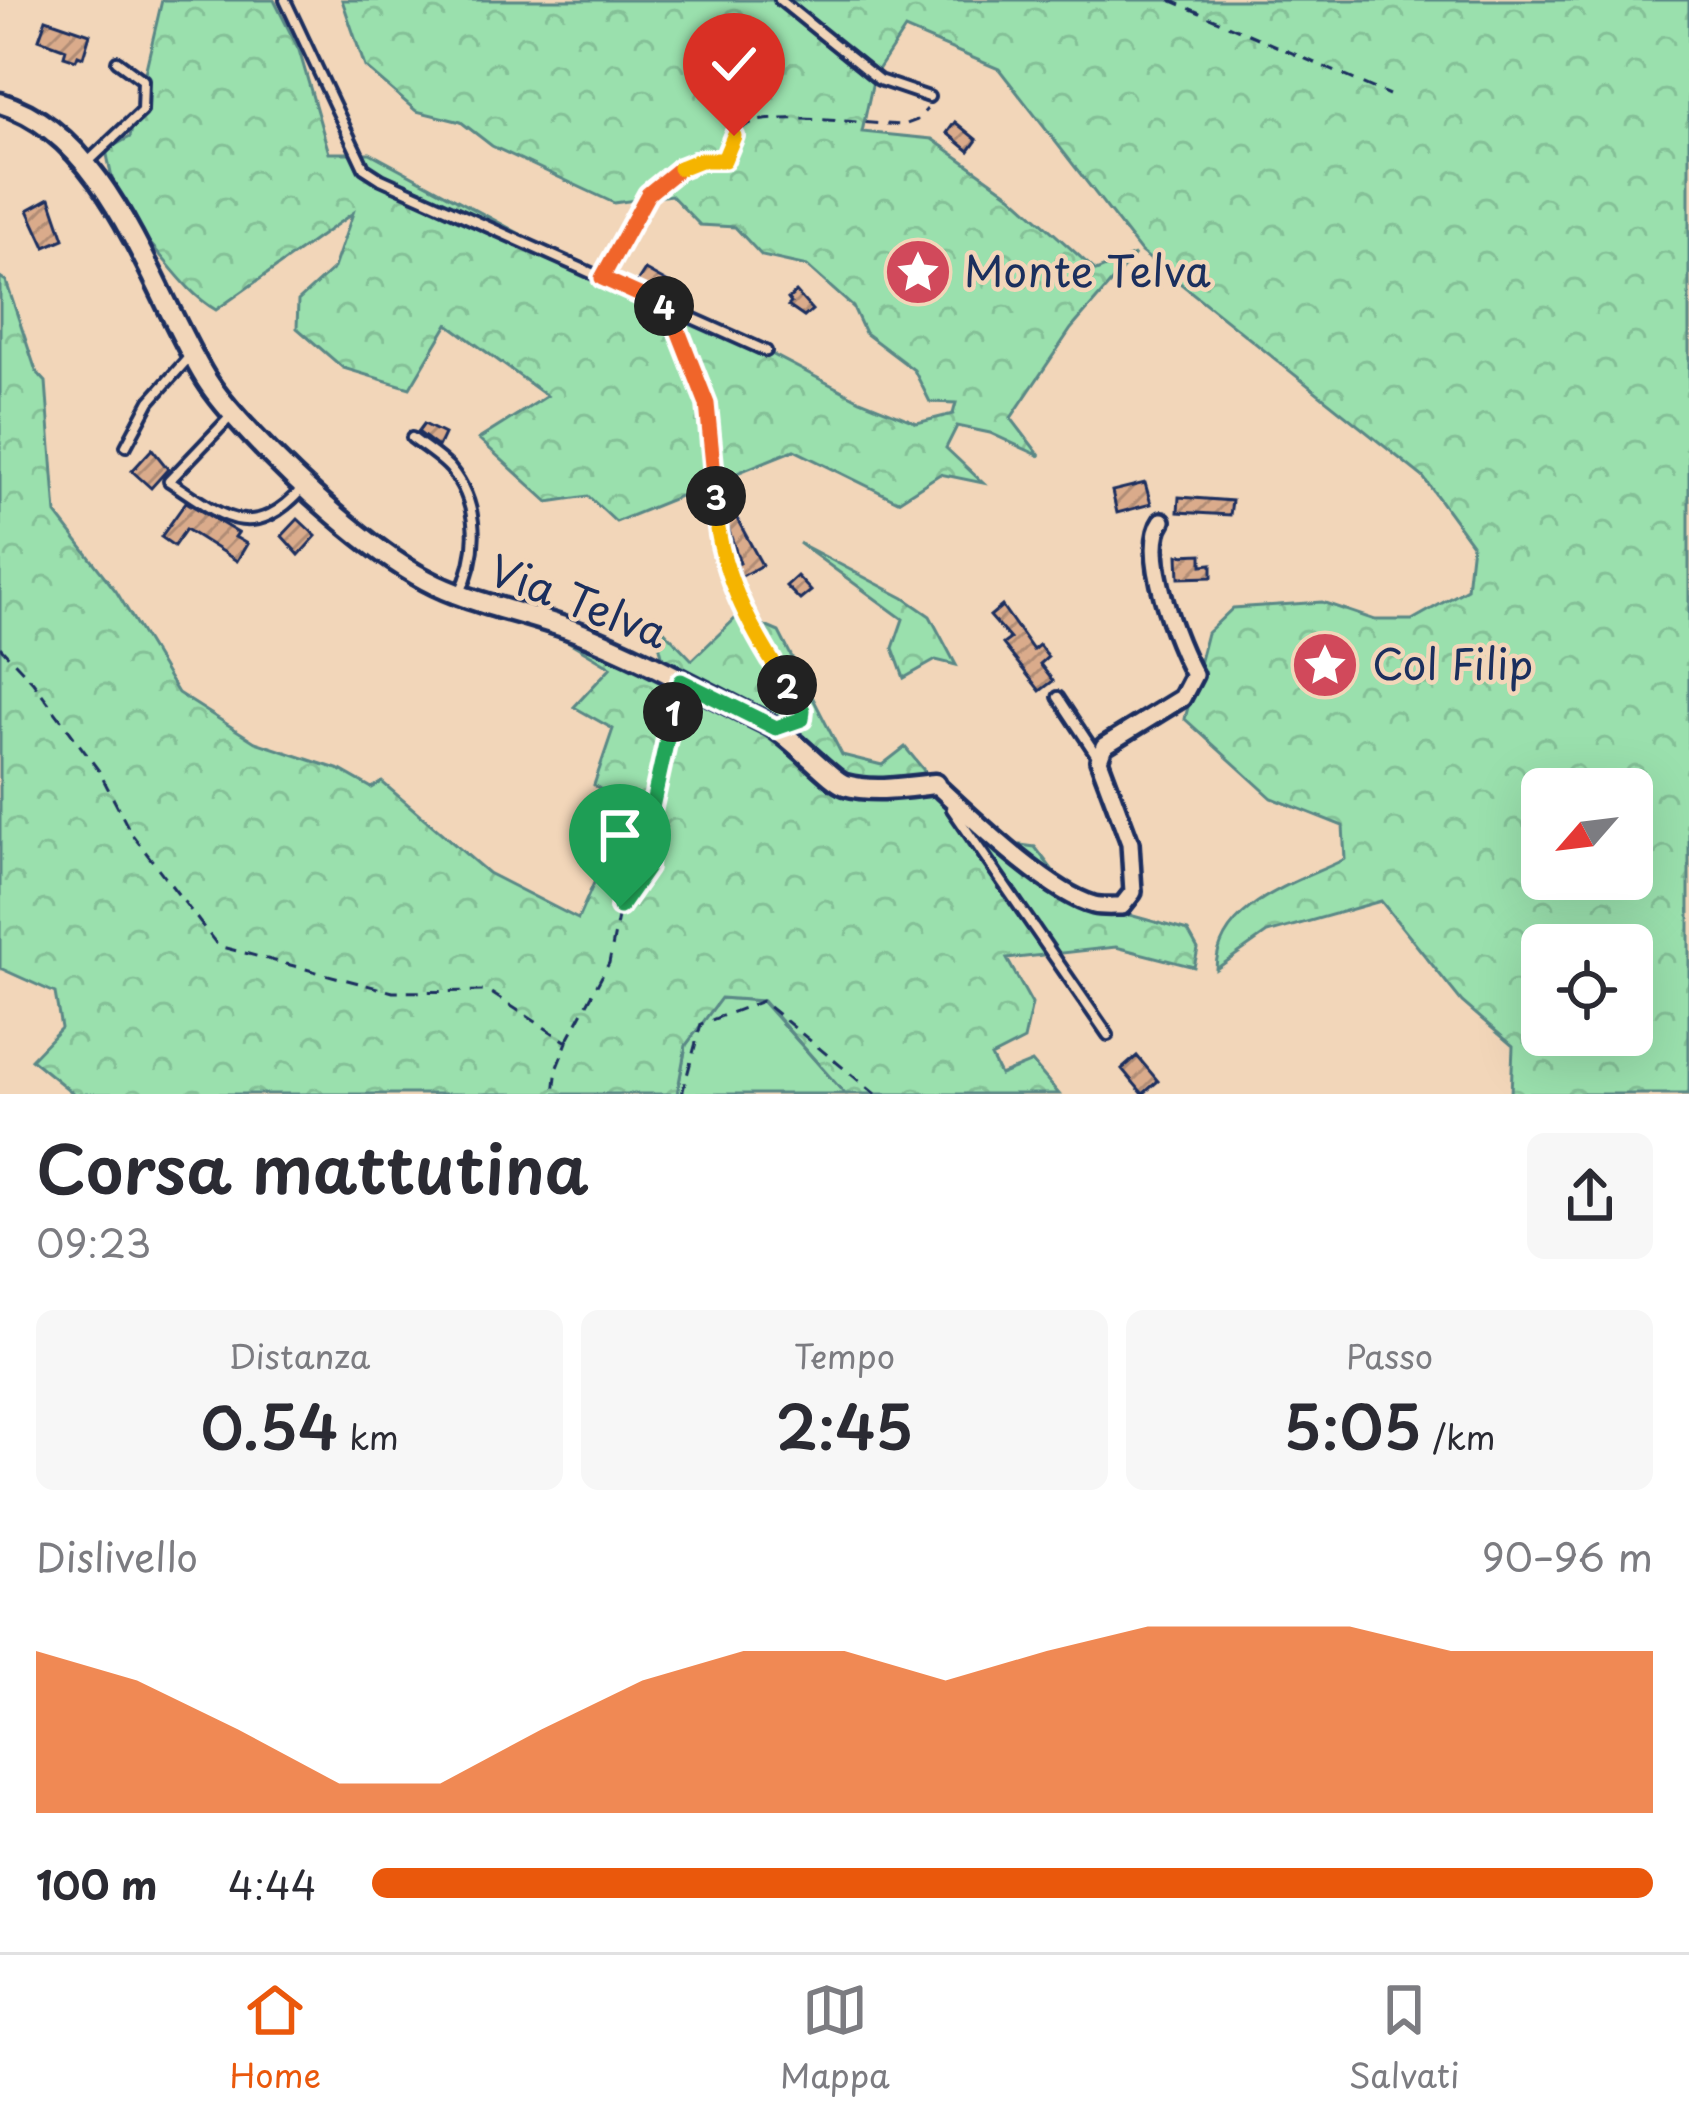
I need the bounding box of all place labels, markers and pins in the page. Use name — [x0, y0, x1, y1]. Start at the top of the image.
pin — [683, 13, 785, 136]
place icon: Monte Telva — [883, 237, 953, 307]
place label: Monte Telva — [964, 238, 1211, 301]
pin: 4 — [634, 276, 694, 336]
pin: 3 — [686, 466, 746, 526]
place icon: Col Filip — [1290, 630, 1360, 700]
place label: Col Filip — [1372, 631, 1533, 694]
pin: 2 — [757, 655, 817, 715]
pin: 1 — [643, 682, 703, 742]
pin — [569, 784, 671, 907]

